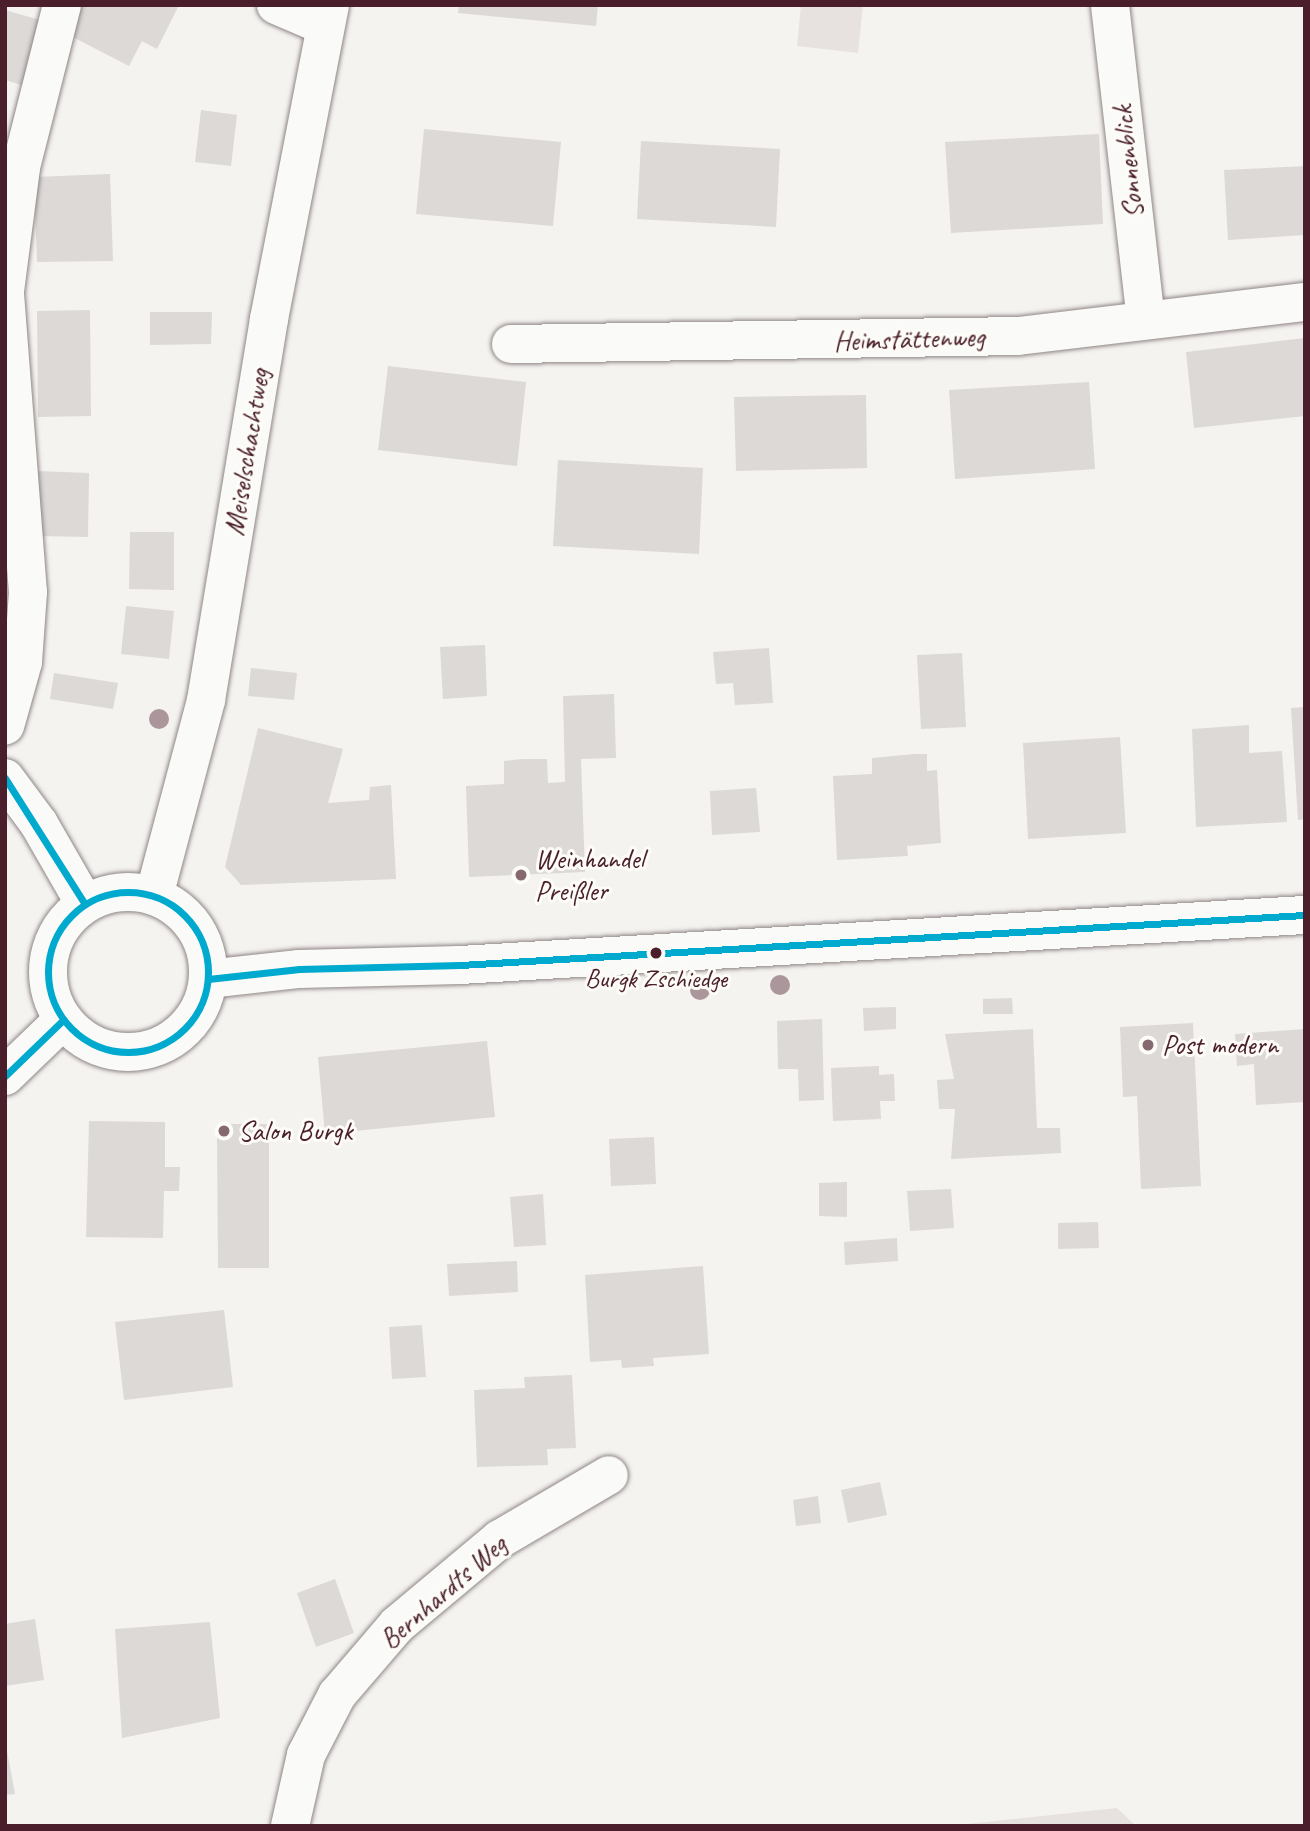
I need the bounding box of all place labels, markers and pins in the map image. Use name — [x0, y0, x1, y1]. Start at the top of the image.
place label: Weinhandel Preißler — [535, 842, 644, 908]
marker: Weinhandel Preißler — [513, 867, 529, 883]
marker: Burgk Zschiedge — [649, 946, 663, 960]
place label: Burgk Zschiedge — [585, 963, 727, 995]
place label: Post modern — [1162, 1028, 1279, 1062]
marker: Post modern — [1140, 1037, 1156, 1053]
place label: Salon Burgk — [238, 1114, 353, 1148]
marker: Salon Burgk — [216, 1123, 232, 1139]

